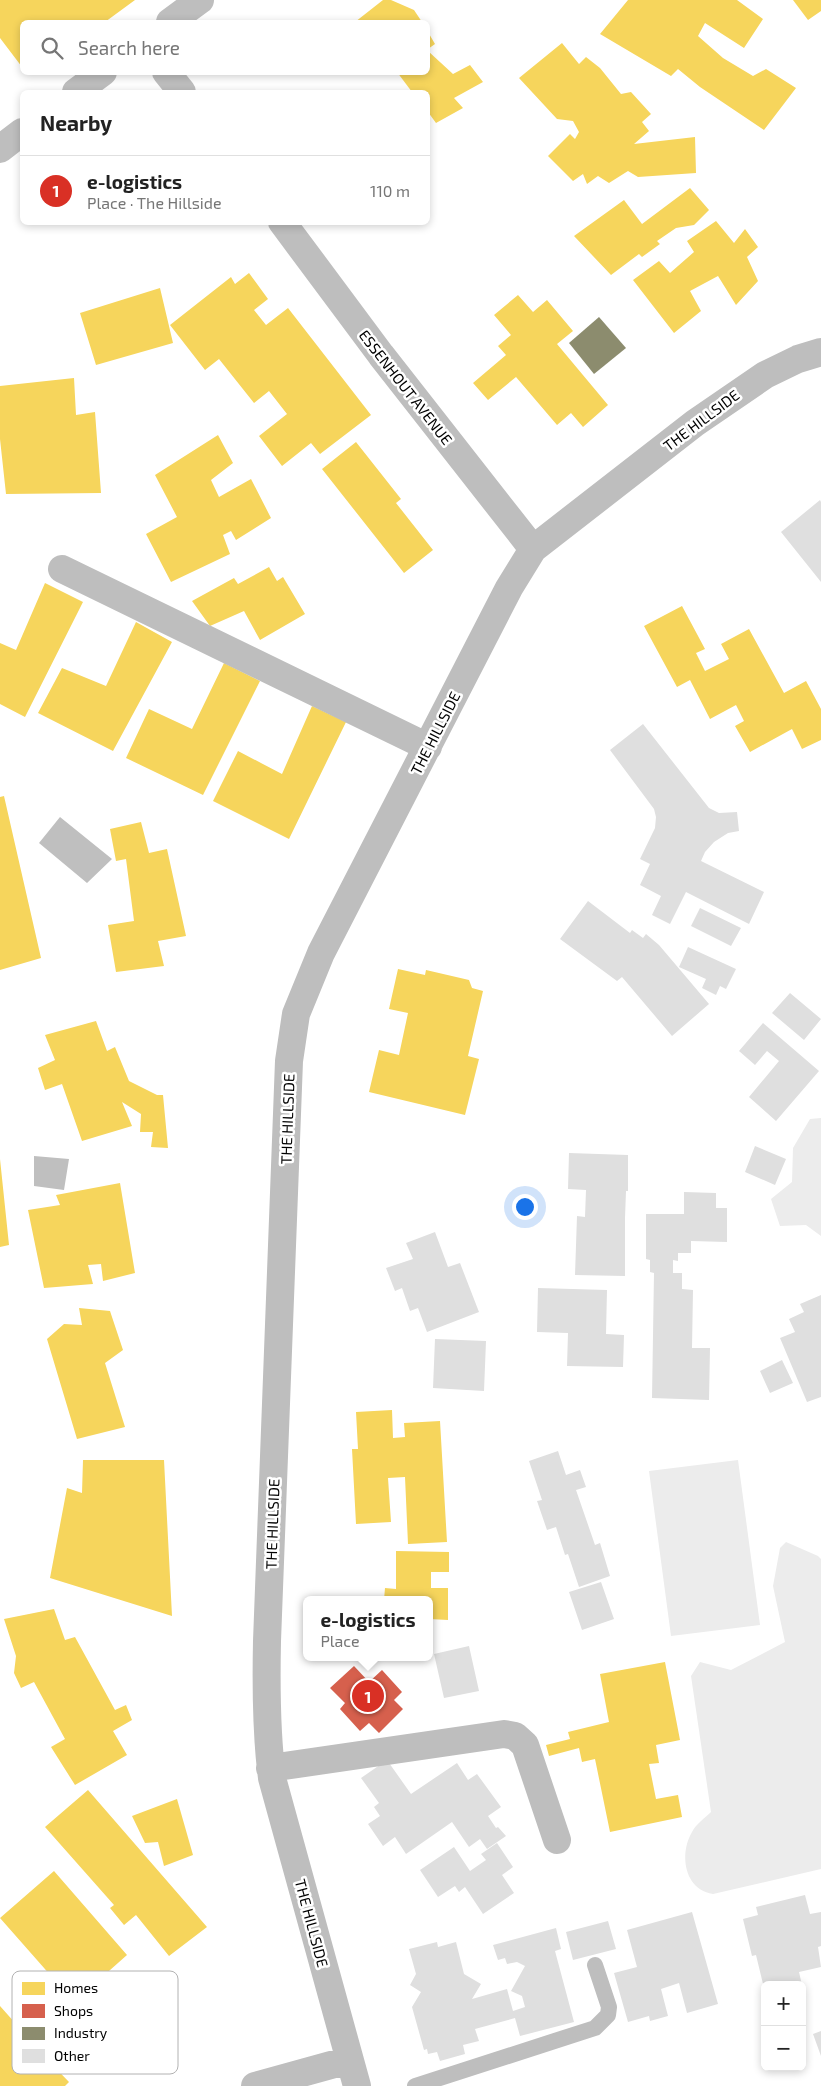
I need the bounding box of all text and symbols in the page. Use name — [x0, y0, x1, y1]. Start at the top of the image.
search box — [20, 20, 430, 75]
icon: search — [38, 34, 66, 62]
text: Search here — [78, 36, 180, 59]
text: Nearby — [40, 110, 112, 135]
text: e-logistics — [87, 170, 182, 193]
text: 1 — [53, 181, 59, 200]
text: 110 m — [370, 181, 410, 200]
text: Place · The Hillside — [87, 193, 222, 212]
street label: ESSENHOUT AVENUE — [356, 326, 456, 448]
street label: THE HILLSIDE — [659, 386, 743, 454]
street label: THE HILLSIDE — [406, 689, 464, 777]
street label: THE HILLSIDE — [276, 1073, 298, 1165]
your location — [512, 1194, 538, 1220]
street label: THE HILLSIDE — [261, 1478, 283, 1570]
popup — [303, 1596, 433, 1661]
text: e-logistics — [320, 1608, 416, 1631]
text: Place — [320, 1631, 360, 1650]
pin: 1 — [352, 1677, 384, 1715]
street label: THE HILLSIDE — [292, 1877, 332, 1969]
legend — [12, 1971, 178, 2074]
text: Homes — [54, 1979, 98, 1996]
map controls — [761, 1981, 806, 2071]
button: + — [761, 1981, 806, 2026]
text: Shops — [54, 2002, 93, 2019]
text: Industry — [54, 2024, 108, 2041]
button: − — [761, 2026, 806, 2071]
text: Other — [54, 2047, 90, 2064]

